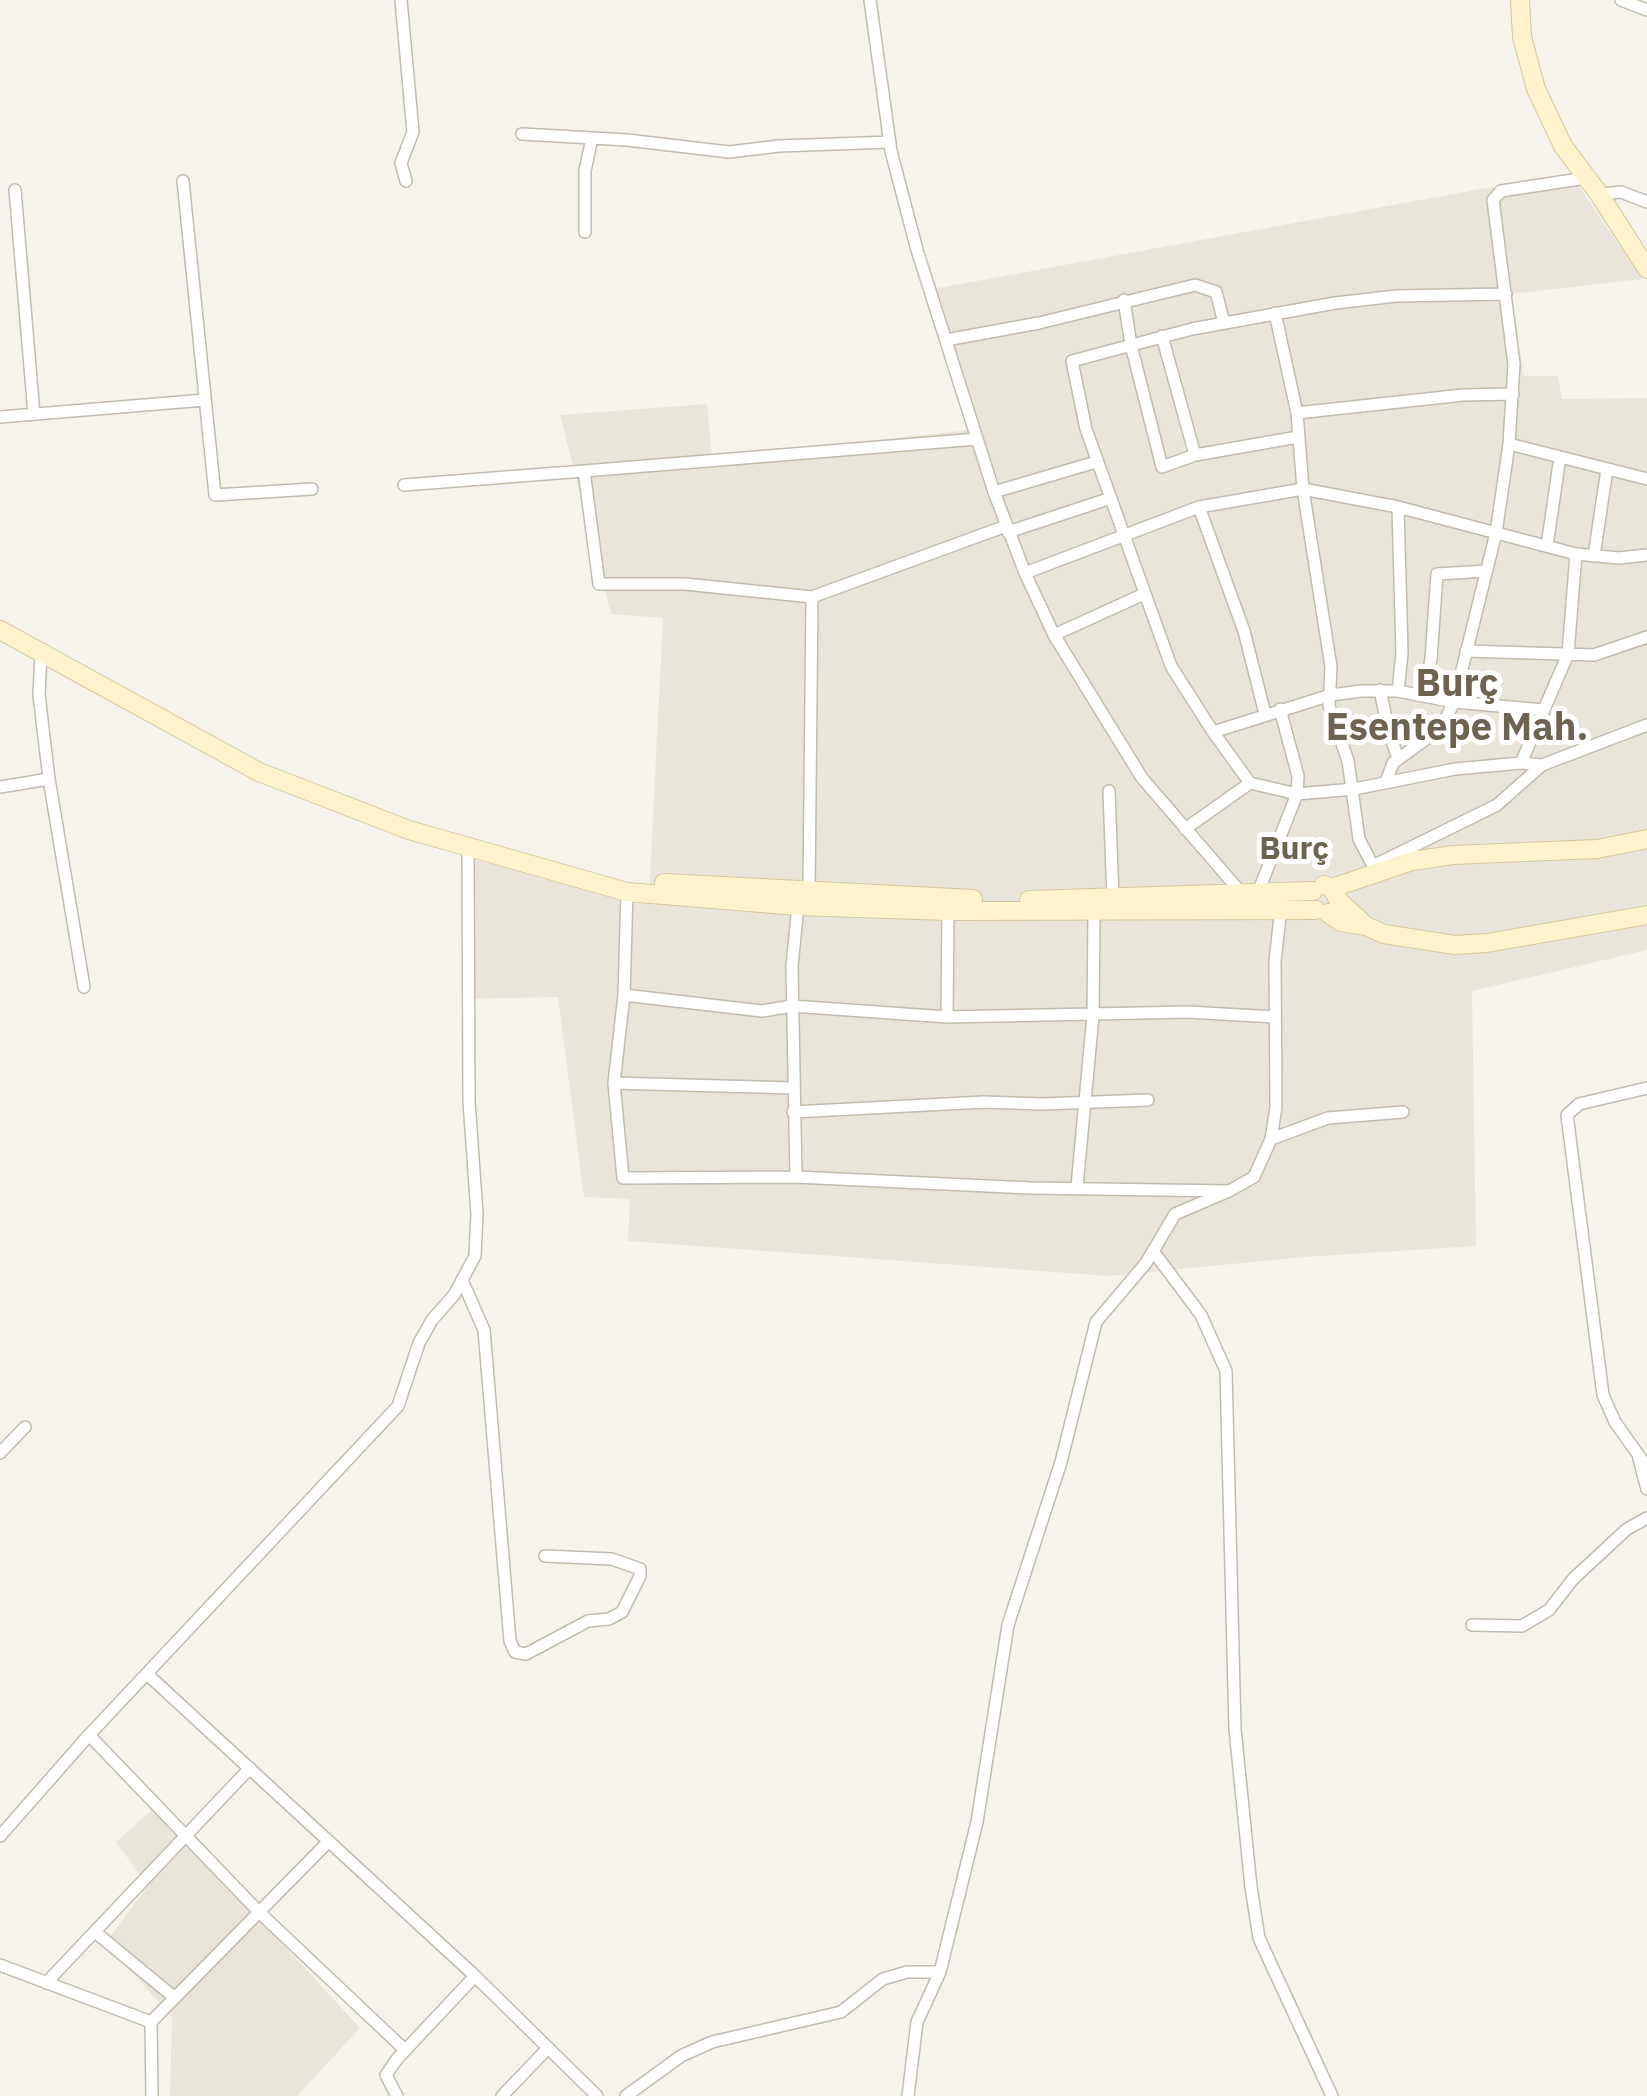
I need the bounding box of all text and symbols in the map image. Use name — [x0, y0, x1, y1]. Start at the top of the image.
district label: Burç Esentepe Mah. — [1326, 662, 1588, 752]
district label: Burç — [1259, 831, 1329, 869]

